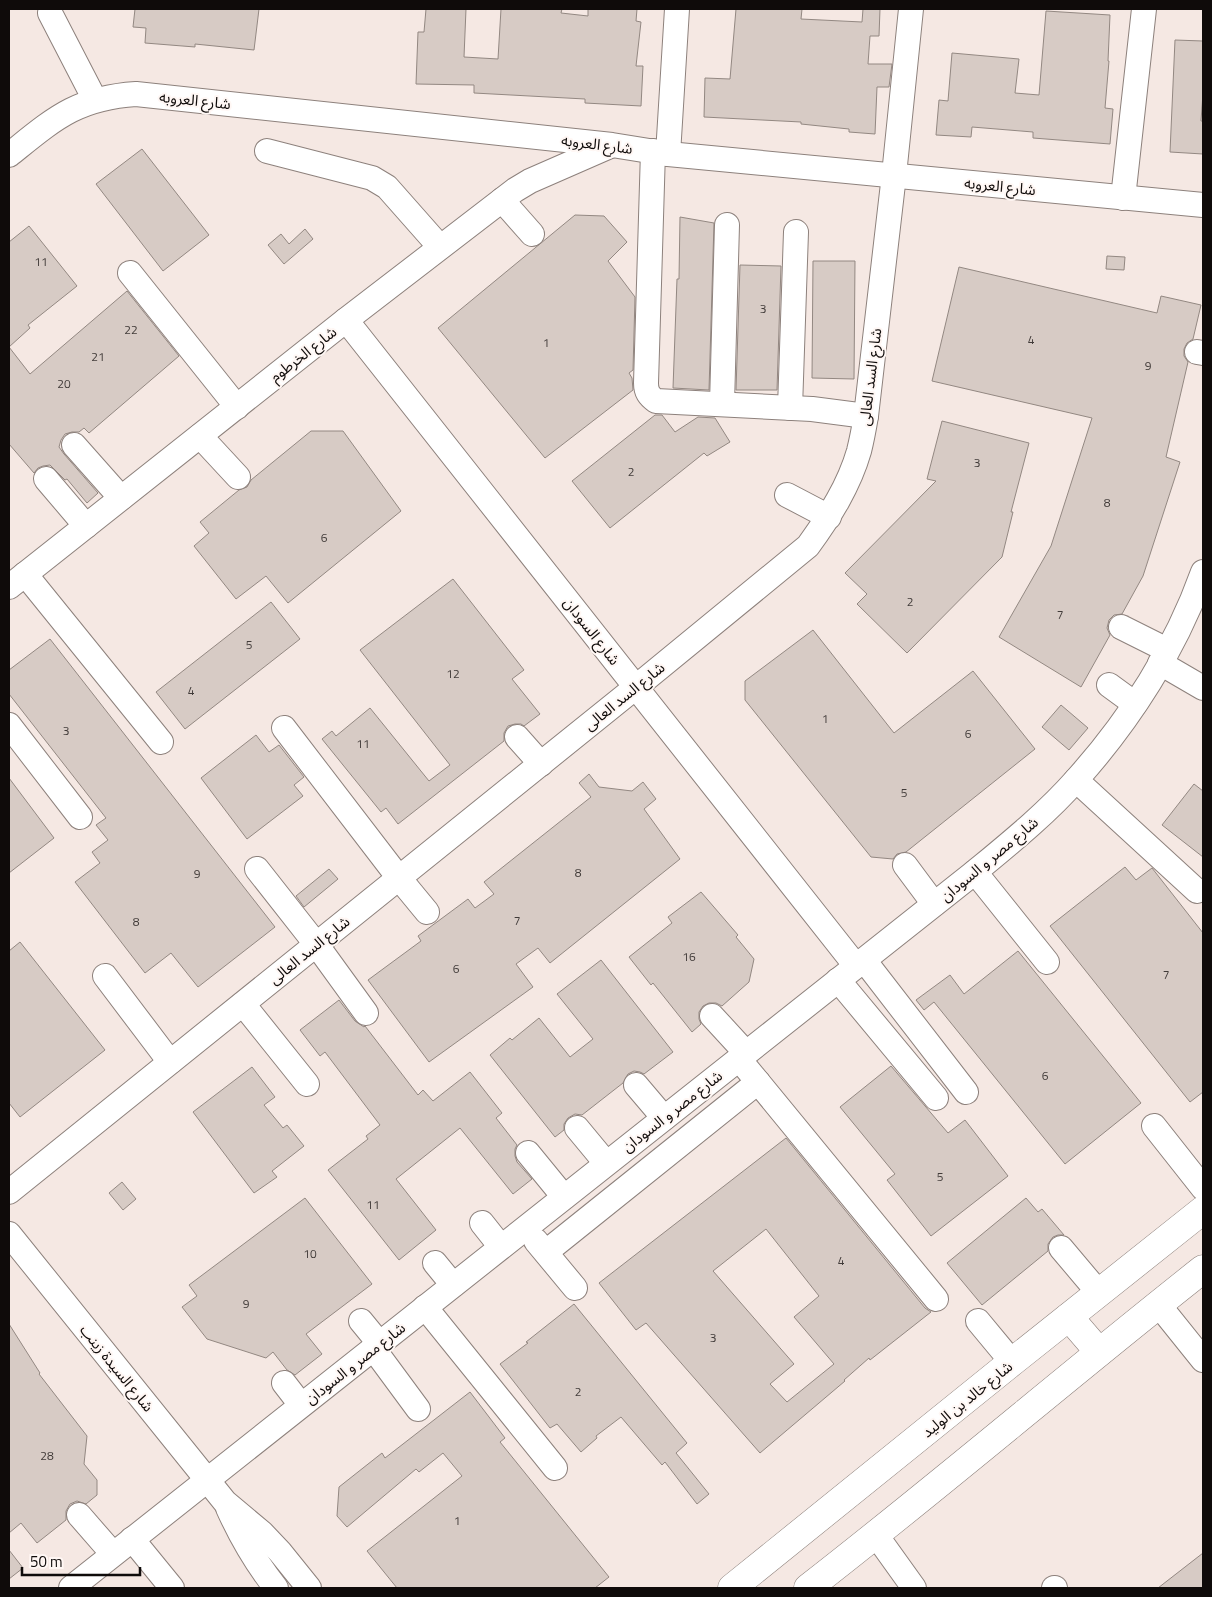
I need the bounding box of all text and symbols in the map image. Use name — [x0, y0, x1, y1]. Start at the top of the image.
street label: شارع العروبه — [158, 85, 232, 116]
street label: شارع العروبه — [560, 128, 634, 161]
street label: شارع العروبه — [963, 171, 1037, 202]
house number: 11 — [34, 252, 48, 271]
house number: 3 — [760, 299, 766, 318]
house number: 22 — [124, 320, 138, 339]
street label: شارع الخرطوم — [265, 320, 342, 388]
street label: شارع السد العالى — [853, 326, 888, 427]
house number: 4 — [1028, 330, 1035, 349]
house number: 1 — [543, 333, 549, 352]
house number: 21 — [91, 347, 105, 366]
house number: 9 — [1145, 356, 1152, 375]
house number: 20 — [57, 374, 71, 393]
house number: 3 — [974, 453, 980, 472]
house number: 2 — [628, 462, 634, 481]
house number: 8 — [1104, 493, 1111, 512]
house number: 6 — [321, 528, 328, 547]
street label: شارع السودان — [557, 592, 626, 671]
house number: 2 — [907, 592, 913, 611]
house number: 7 — [1057, 605, 1063, 624]
house number: 5 — [246, 635, 253, 654]
street label: شارع السد العالى — [578, 656, 670, 737]
house number: 12 — [446, 664, 460, 683]
house number: 4 — [188, 681, 195, 700]
house number: 1 — [822, 709, 828, 728]
house number: 3 — [63, 721, 69, 740]
house number: 6 — [965, 724, 972, 743]
house number: 11 — [356, 734, 370, 753]
house number: 5 — [901, 783, 908, 802]
street label: شارع مصر و السودان — [935, 811, 1044, 908]
house number: 8 — [575, 863, 582, 882]
house number: 9 — [194, 864, 201, 883]
street label: شارع السد العالى — [263, 910, 355, 991]
house number: 7 — [514, 911, 520, 930]
house number: 8 — [133, 912, 140, 931]
house number: 16 — [682, 947, 696, 966]
house number: 6 — [453, 959, 460, 978]
house number: 7 — [1163, 965, 1169, 984]
street label: شارع مصر و السودان — [617, 1064, 728, 1158]
house number: 6 — [1042, 1066, 1049, 1085]
house number: 5 — [937, 1167, 944, 1186]
house number: 11 — [366, 1195, 380, 1214]
house number: 10 — [303, 1244, 317, 1263]
house number: 4 — [838, 1251, 845, 1270]
house number: 9 — [243, 1294, 250, 1313]
street label: شارع مصر و السودان — [300, 1316, 411, 1410]
street label: شارع السيدة زينب — [74, 1319, 160, 1418]
house number: 3 — [710, 1328, 716, 1347]
street label: شارع خالد بن الوليد — [917, 1355, 1018, 1444]
house number: 2 — [575, 1382, 581, 1401]
house number: 28 — [40, 1446, 54, 1465]
house number: 1 — [454, 1511, 460, 1530]
scale bar — [22, 1544, 140, 1576]
text: 50 m — [30, 1550, 63, 1573]

